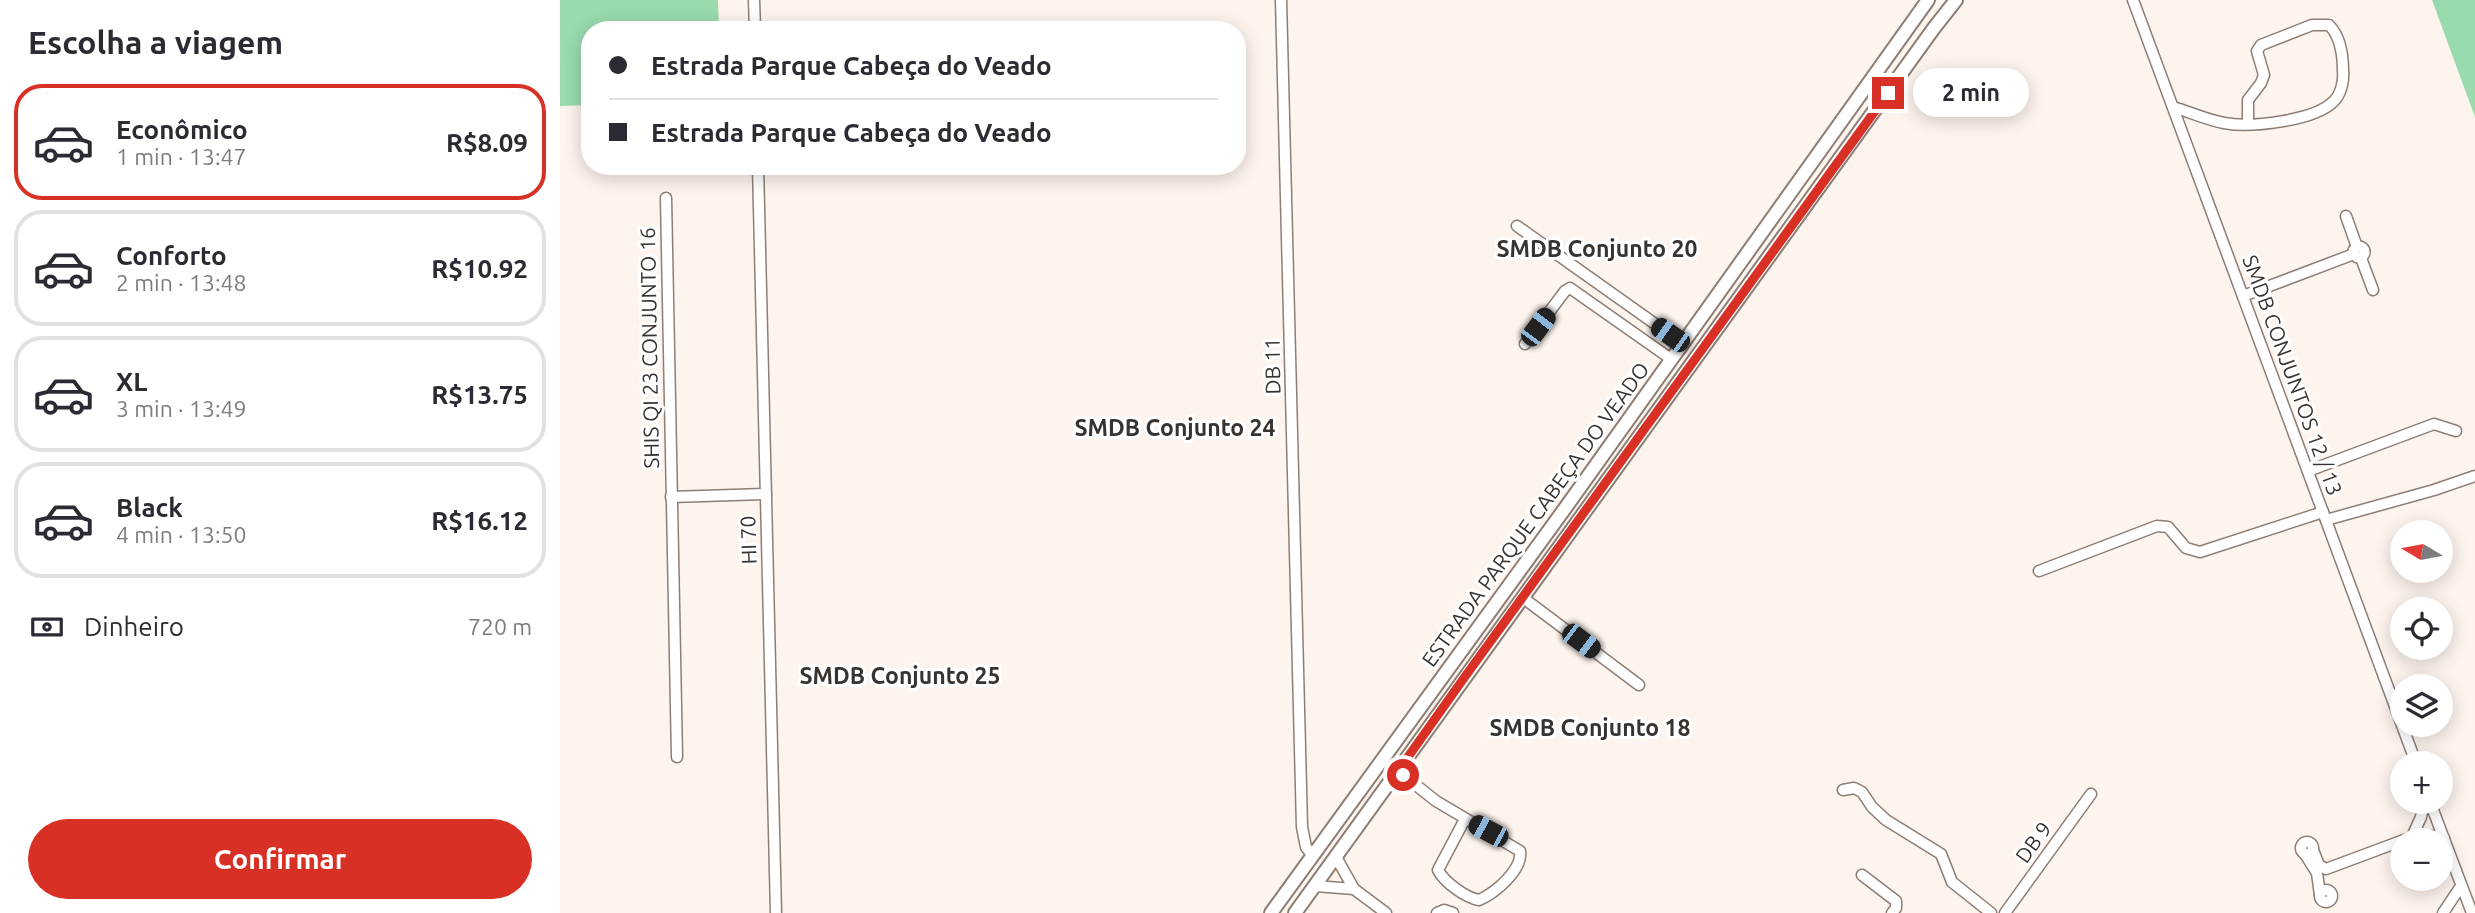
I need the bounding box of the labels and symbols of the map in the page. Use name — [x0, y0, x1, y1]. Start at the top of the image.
callout: 2 min — [1912, 68, 2028, 118]
route end — [1872, 77, 1904, 109]
street label: SHIS QI 23 CONJUNTO 16 — [635, 227, 663, 469]
district label: SMDB Conjunto 20 — [1497, 236, 1697, 261]
street label: SMDB CONJUNTOS 12 / 13 — [2238, 252, 2348, 498]
car — [1517, 304, 1560, 350]
car — [1647, 314, 1694, 356]
street label: DB 11 — [1260, 337, 1284, 395]
street label: ESTRADA PARQUE CABEÇA DO VEADO — [1417, 357, 1653, 671]
district label: SMDB Conjunto 24 — [1075, 415, 1275, 440]
street label: HI 70 — [735, 515, 761, 565]
north arrow — [2390, 520, 2454, 583]
car — [1558, 620, 1605, 662]
district label: SMDB Conjunto 25 — [800, 663, 1000, 688]
district label: SMDB Conjunto 18 — [1490, 715, 1690, 740]
route start — [1387, 759, 1419, 791]
car — [1465, 812, 1512, 850]
street label: DB 9 — [2010, 817, 2056, 867]

